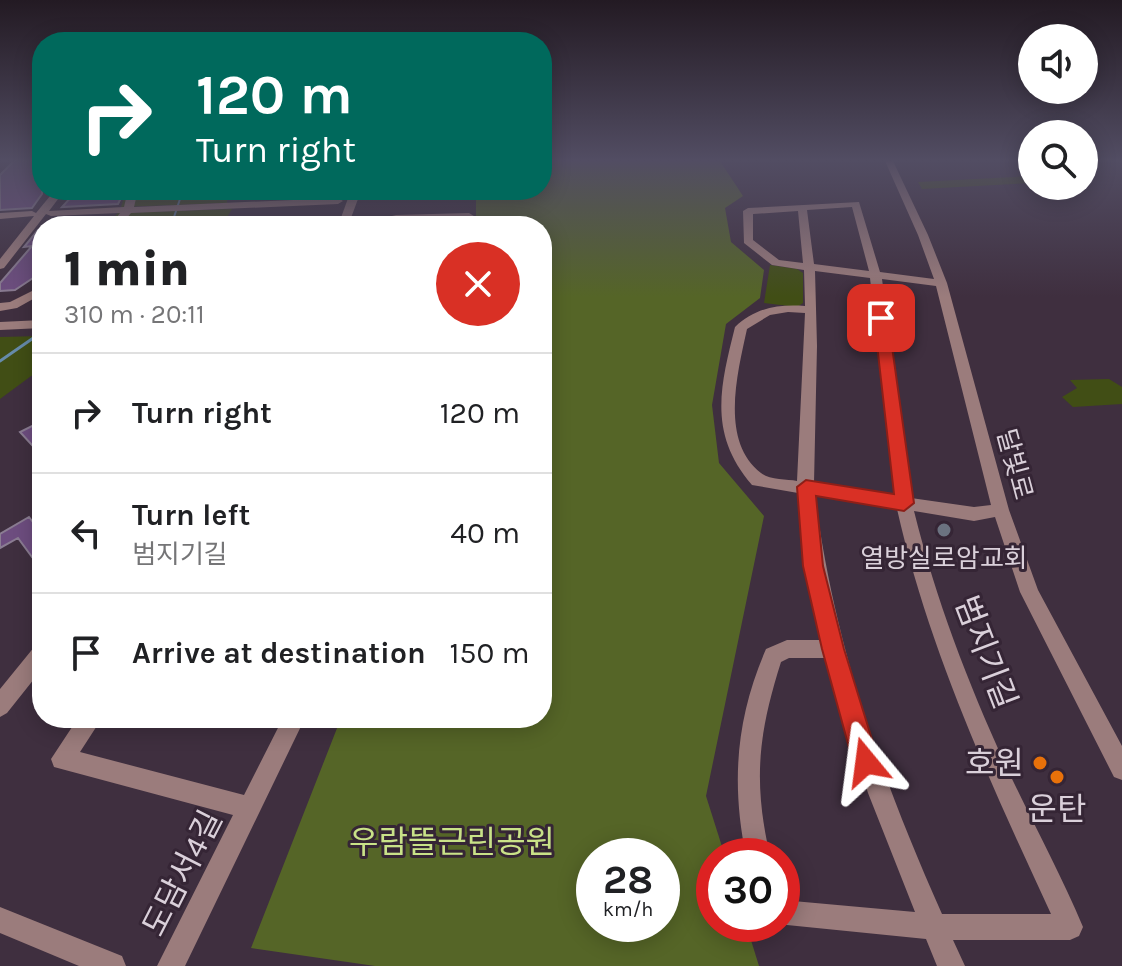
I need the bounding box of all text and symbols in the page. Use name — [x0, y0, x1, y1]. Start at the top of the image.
map controls — [1018, 24, 1098, 200]
button: sound — [1018, 24, 1098, 104]
text: 120 m — [196, 62, 353, 127]
icon: right — [64, 64, 168, 168]
button: search — [1018, 120, 1098, 200]
text: Turn right — [196, 129, 356, 171]
text: 1 min — [64, 241, 190, 297]
button: close — [436, 242, 520, 326]
pin — [847, 284, 915, 352]
icon: arrive — [859, 296, 903, 340]
text: 310 m · 20:11 — [64, 299, 205, 330]
icon: right — [64, 391, 108, 435]
text: Turn right — [132, 395, 272, 431]
text: 120 m — [440, 395, 520, 431]
street label: 달빛로 — [990, 425, 1039, 503]
text: Turn left — [132, 497, 250, 533]
icon: left — [64, 511, 108, 555]
text: 40 m — [450, 515, 520, 551]
marker: 열방실로암교회 — [935, 521, 953, 539]
text: 범지기길 — [132, 539, 228, 570]
place label: 열방실로암교회 — [860, 543, 1028, 574]
street label: 범지기길 — [947, 591, 1024, 714]
icon: arrive — [64, 631, 108, 675]
text: Arrive at destination — [132, 635, 426, 671]
text: 150 m — [450, 635, 529, 671]
position arrow — [824, 720, 908, 804]
place label: 호원 — [965, 745, 1024, 782]
marker: 호원 — [1031, 754, 1049, 772]
marker: 운탄 — [1048, 768, 1066, 786]
place label: 운탄 — [1028, 791, 1086, 828]
street label: 도담서4길 — [135, 804, 230, 942]
park label: 우람뜰근린공원 — [349, 824, 555, 861]
speed limit sign: 30 — [696, 838, 800, 942]
text: 28 — [603, 856, 653, 903]
text: km/h — [603, 898, 653, 921]

